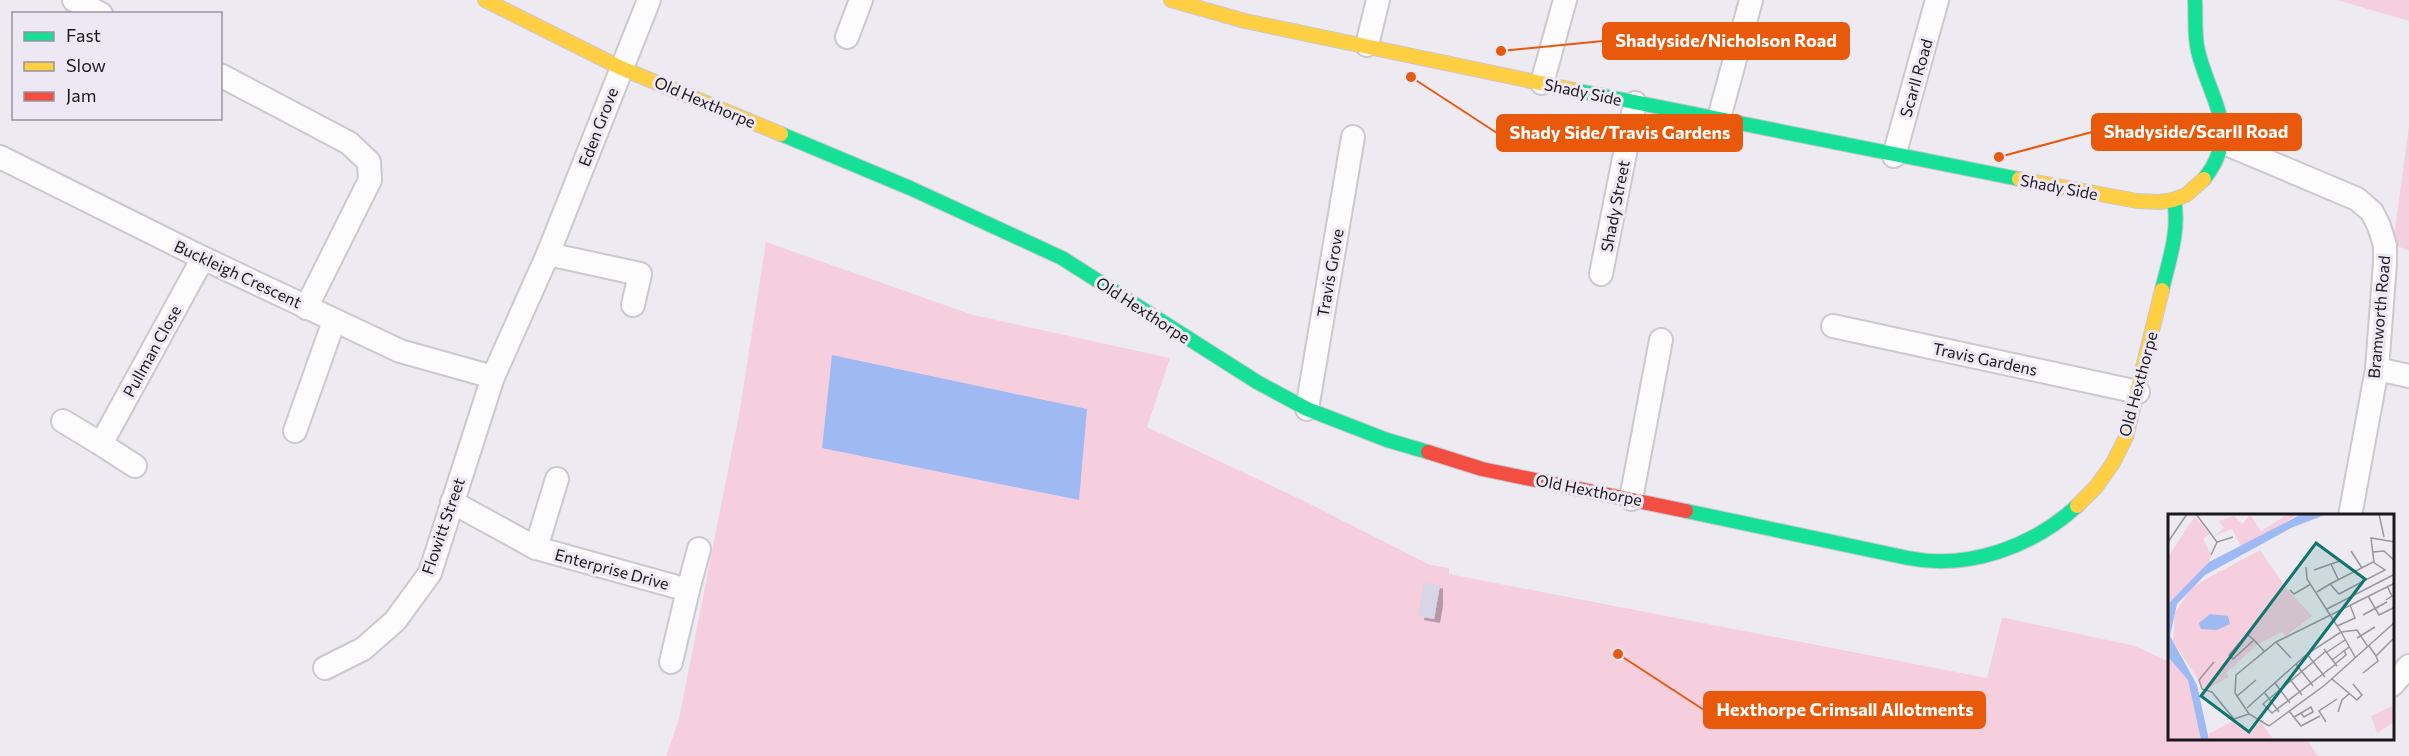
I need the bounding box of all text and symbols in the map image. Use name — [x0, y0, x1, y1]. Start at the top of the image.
legend — [12, 12, 222, 120]
callout: Shadyside/Nicholson Road — [1603, 23, 1849, 59]
text: Fast — [66, 24, 101, 46]
text: Shadyside/Nicholson Road — [1615, 29, 1837, 51]
street label: Scarll Road — [1895, 36, 1936, 119]
text: Slow — [66, 54, 106, 76]
street label: Old Hexthorpe — [652, 72, 759, 131]
street label: Shady Side — [1543, 74, 1624, 109]
text: Jam — [66, 84, 96, 106]
street label: Eden Grove — [574, 85, 621, 169]
callout: Shadyside/Scarll Road — [2092, 114, 2301, 150]
callout: Shady Side/Travis Gardens — [1497, 115, 1742, 151]
text: Shadyside/Scarll Road — [2104, 120, 2288, 142]
text: Shady Side/Travis Gardens — [1510, 121, 1730, 143]
street label: Shady Street — [1596, 158, 1633, 253]
street label: Shady Side — [2019, 170, 2100, 203]
street label: Travis Grove — [1312, 227, 1347, 319]
street label: Buckleigh Crescent — [172, 236, 305, 312]
street label: Bramworth Road — [2364, 255, 2393, 379]
street label: Old Hexthorpe — [1093, 272, 1194, 347]
street label: Pullman Close — [119, 302, 185, 400]
street label: Old Hexthorpe — [2114, 329, 2161, 438]
street label: Travis Gardens — [1931, 338, 2039, 379]
street label: Old Hexthorpe — [1534, 470, 1644, 509]
street label: Flowitt Street — [417, 475, 468, 577]
inset map — [2168, 514, 2394, 741]
street label: Enterprise Drive — [553, 544, 671, 593]
callout: Hexthorpe Crimsall Allotments — [1704, 692, 1985, 728]
text: Hexthorpe Crimsall Allotments — [1716, 698, 1974, 720]

